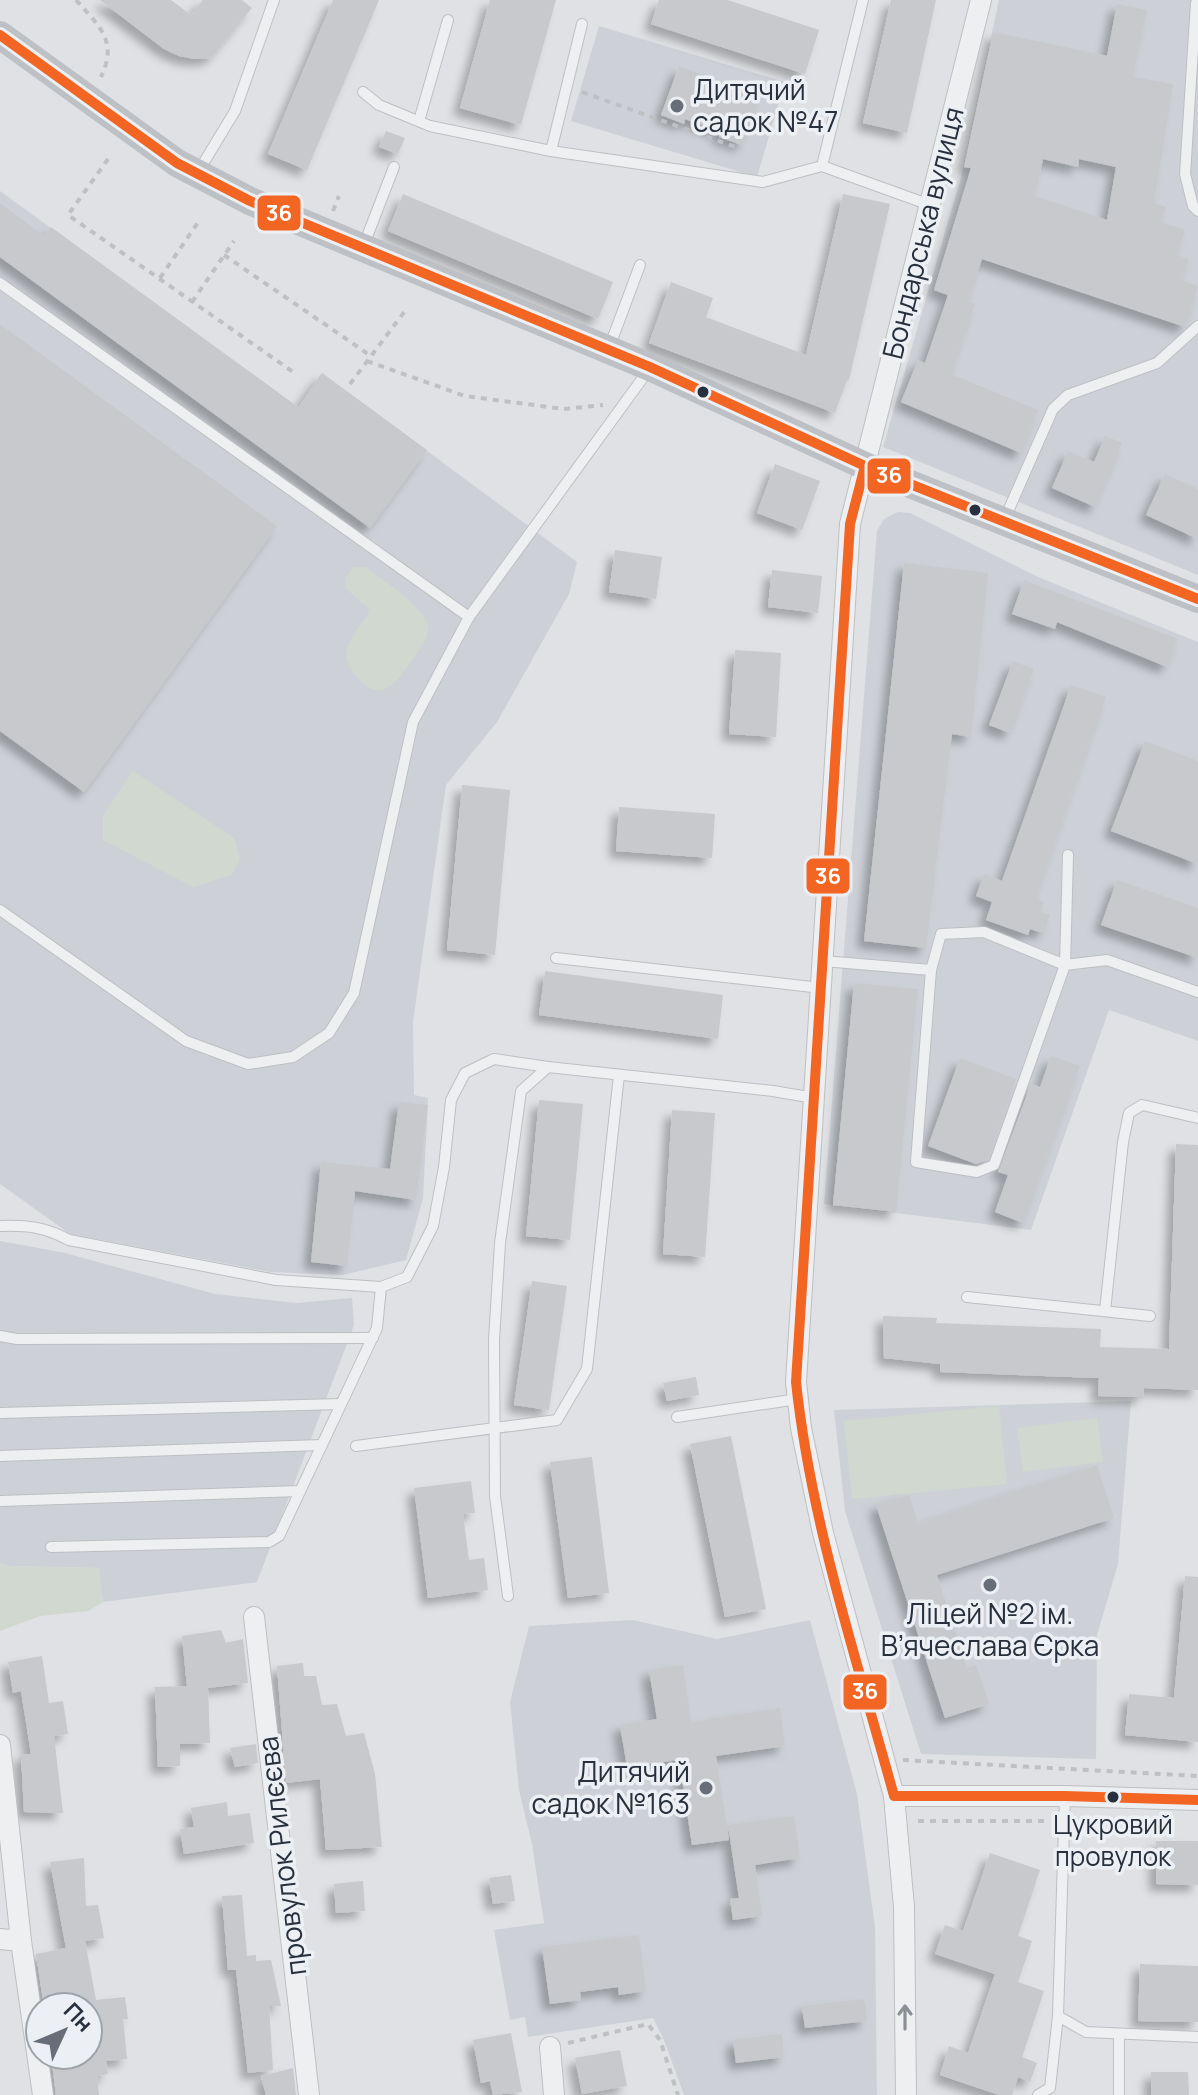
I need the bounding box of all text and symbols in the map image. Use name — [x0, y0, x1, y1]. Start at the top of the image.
place label: Дитячий садок №47 — [693, 70, 838, 140]
marker: Дитячий садок №47 — [668, 97, 686, 115]
street label: Бондарська вулиця — [872, 103, 972, 363]
line badge: 36 — [256, 194, 302, 232]
text: 36 — [266, 198, 292, 228]
unlabelled marker — [695, 384, 711, 400]
line badge: 36 — [866, 457, 912, 495]
text: 36 — [876, 460, 902, 490]
unlabelled marker — [967, 502, 983, 518]
line badge: 36 — [805, 857, 851, 895]
text: 36 — [815, 861, 841, 891]
marker: Ліцей №2 ім. В’ячеслава Єрка — [981, 1576, 999, 1594]
place label: Ліцей №2 ім. В’ячеслава Єрка — [881, 1594, 1099, 1664]
line badge: 36 — [842, 1673, 888, 1711]
text: 36 — [852, 1676, 878, 1706]
street label: провулок Рилєєва — [247, 1734, 315, 1978]
place label: Дитячий садок №163 — [531, 1752, 690, 1822]
marker: Дитячий садок №163 — [697, 1779, 715, 1797]
marker: Цукровий провулок — [1105, 1789, 1121, 1805]
place label: Цукровий провулок — [1053, 1806, 1173, 1874]
north arrow — [24, 1991, 104, 2071]
text: Пн — [57, 1996, 99, 2038]
one-way arrow — [897, 2004, 913, 2031]

